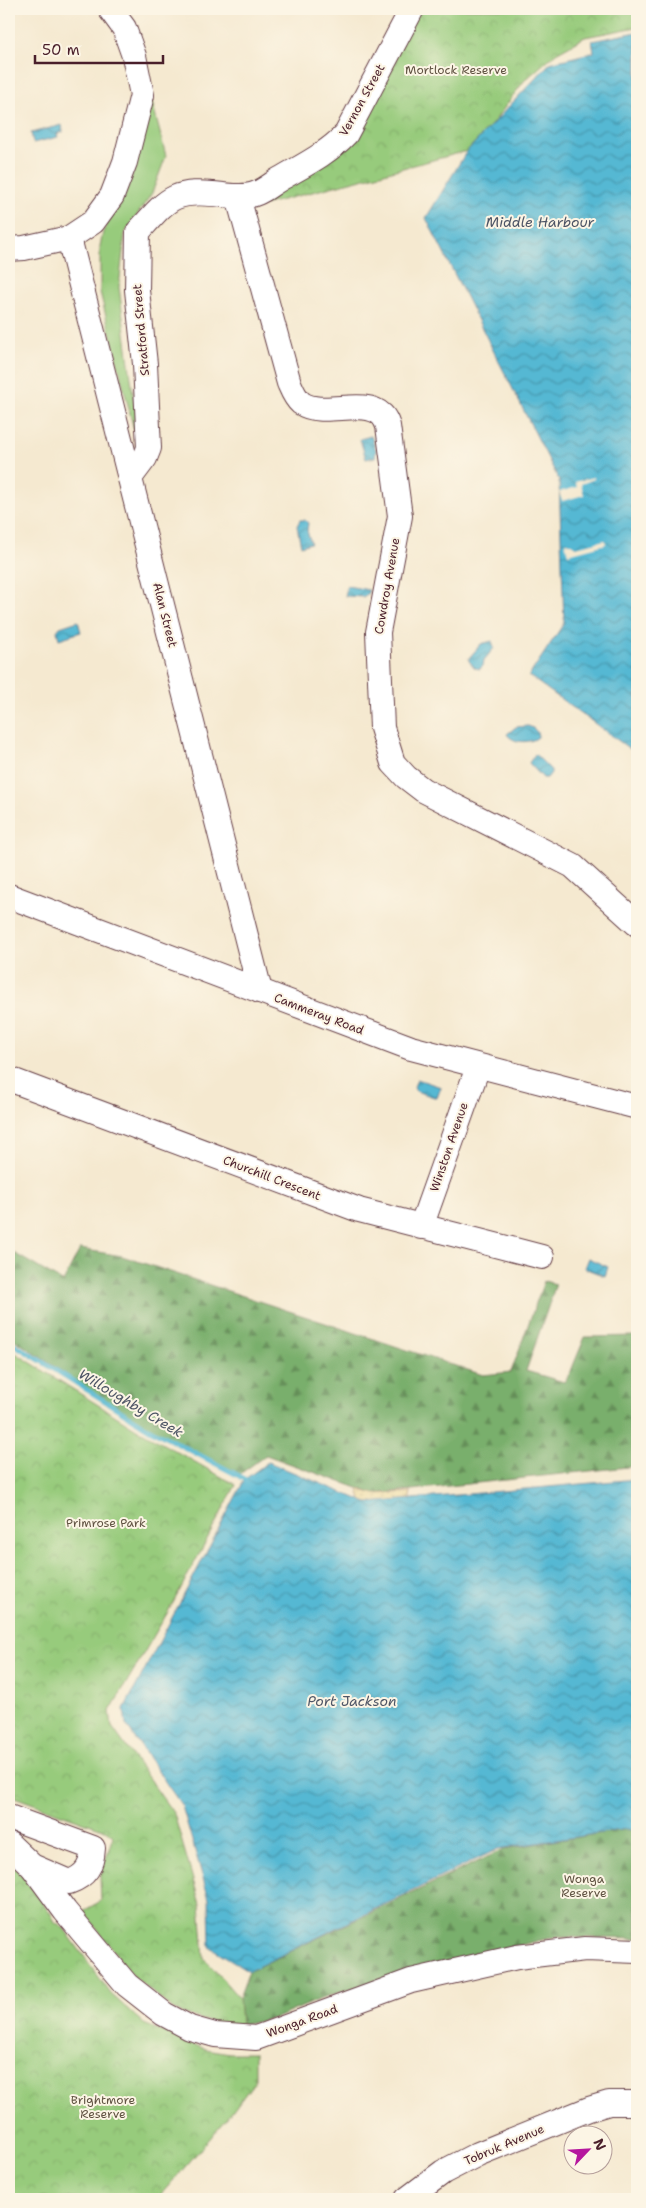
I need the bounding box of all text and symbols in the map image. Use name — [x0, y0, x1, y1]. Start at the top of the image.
scale bar — [35, 32, 162, 64]
text: 50 m — [42, 40, 80, 60]
street label: Vernon Street — [336, 61, 388, 139]
park label: Mortlock Reserve — [405, 62, 507, 78]
water label: Middle Harbour — [486, 213, 595, 231]
street label: Stratford Street — [129, 283, 153, 377]
street label: Cowdroy Avenue — [371, 536, 403, 635]
street label: Alan Street — [149, 581, 181, 649]
street label: Cammeray Road — [272, 989, 367, 1039]
street label: Winston Avenue — [426, 1100, 472, 1194]
street label: Churchill Crescent — [221, 1152, 323, 1204]
water label: Willoughby Creek — [75, 1365, 187, 1441]
park label: Primrose Park — [66, 1515, 146, 1531]
water label: Port Jackson — [307, 1692, 397, 1710]
park label: Wonga Reserve — [561, 1871, 607, 1901]
street label: Wonga Road — [264, 2001, 340, 2041]
park label: Brightmore Reserve — [71, 2092, 135, 2122]
street label: Tobruk Avenue — [461, 2121, 547, 2169]
north arrow — [564, 2126, 614, 2176]
text: N — [589, 2136, 610, 2153]

